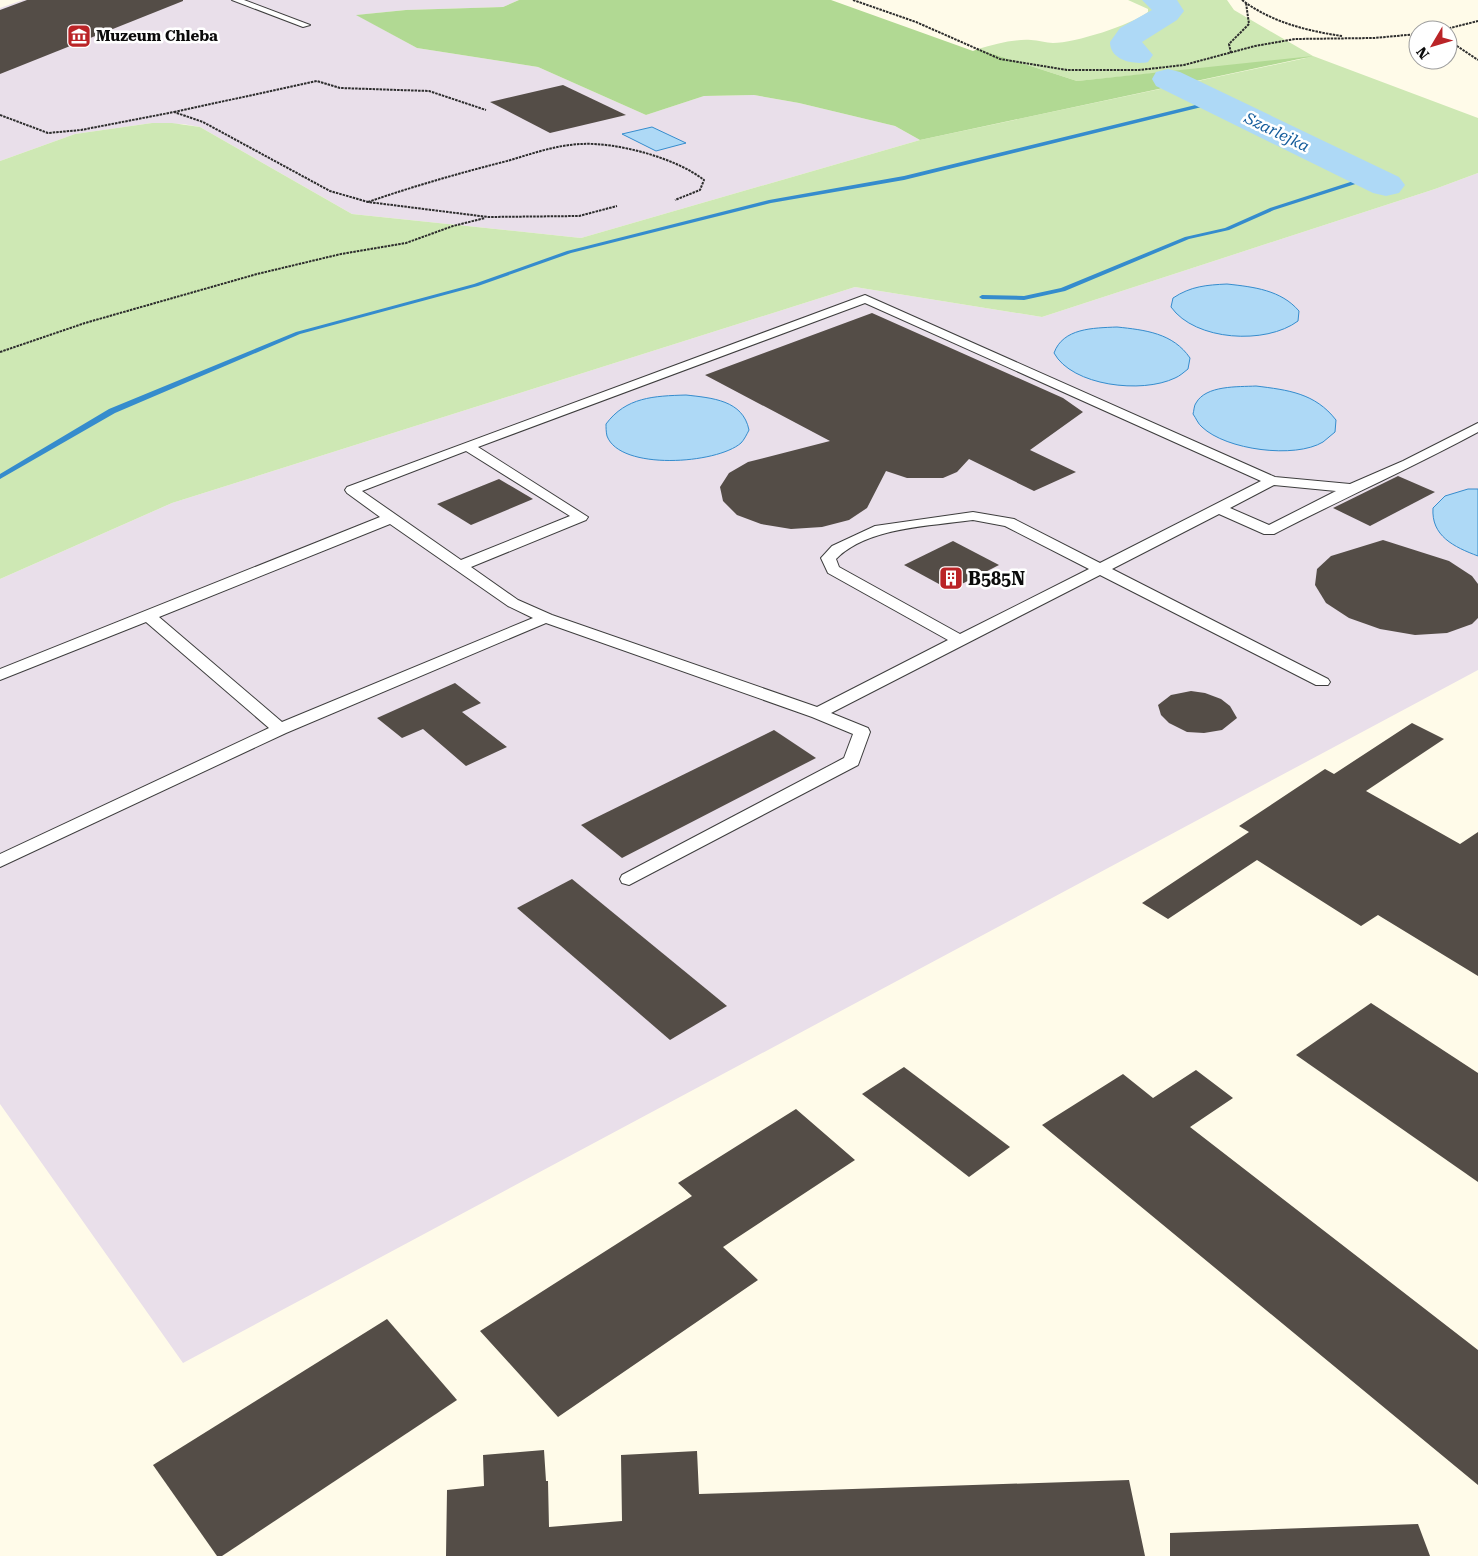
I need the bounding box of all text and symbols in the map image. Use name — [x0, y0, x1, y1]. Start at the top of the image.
north arrow — [1408, 20, 1458, 70]
museum icon: Muzeum Chleba — [66, 23, 92, 49]
place label: Muzeum Chleba — [96, 27, 218, 45]
text: N — [1413, 44, 1432, 62]
water label: Szarlejka — [1241, 108, 1313, 156]
building icon: B585N — [938, 565, 964, 591]
place label: B585N — [968, 568, 1025, 589]

